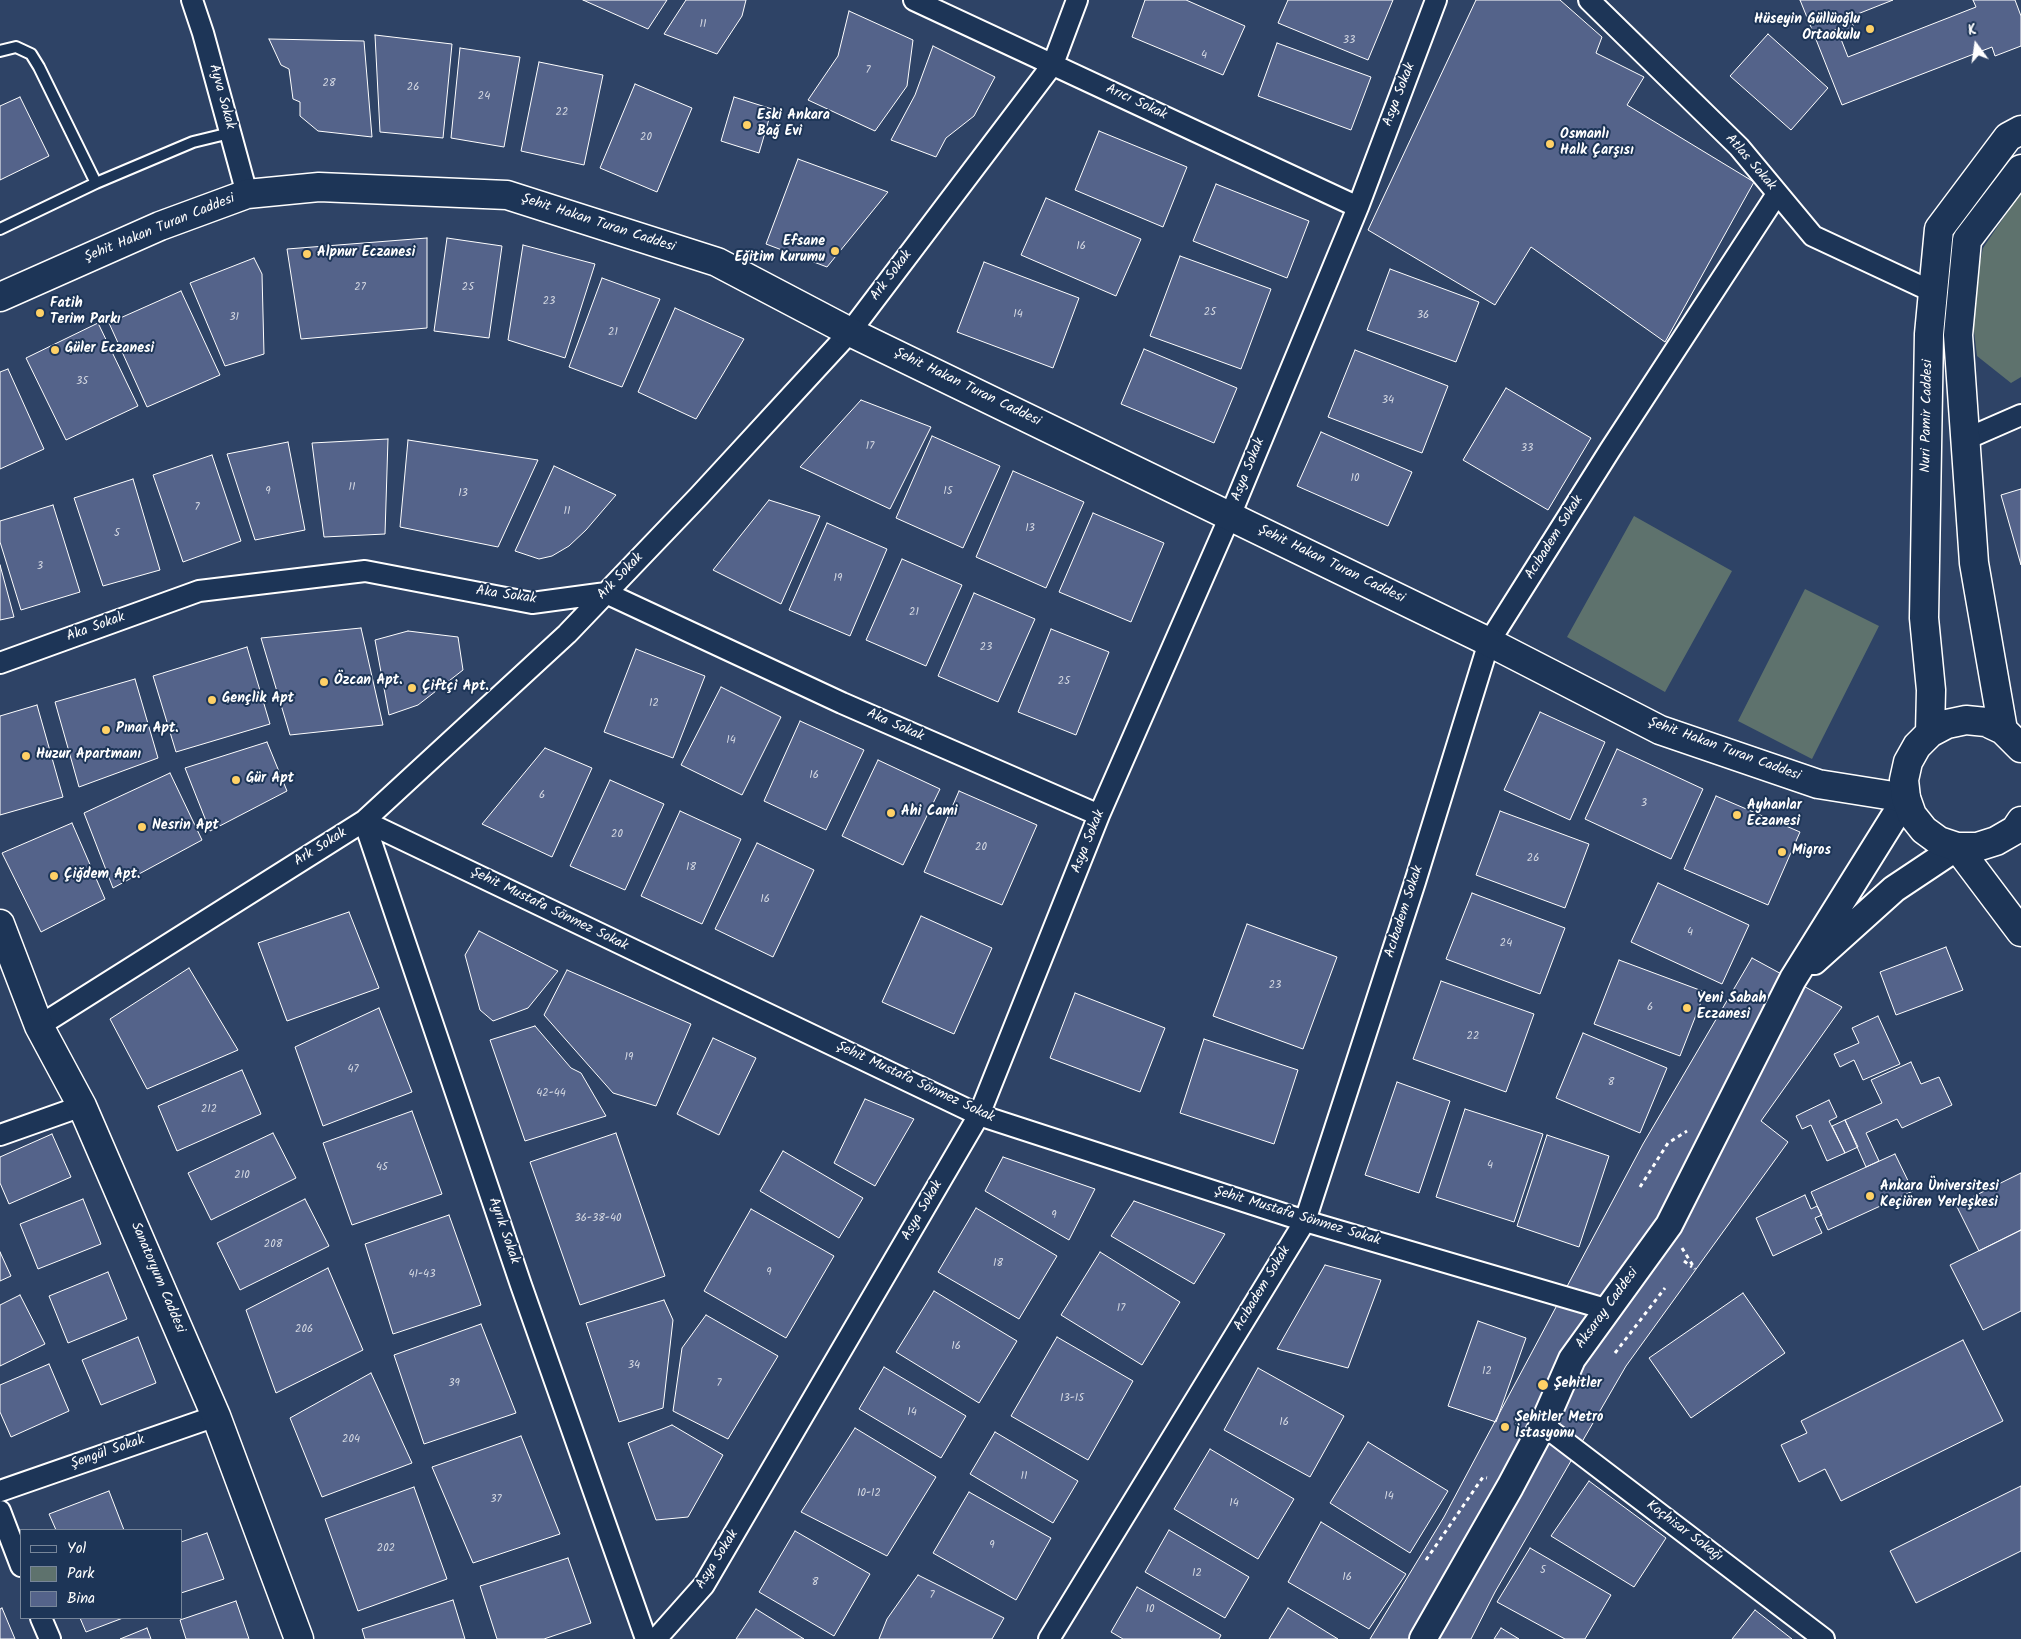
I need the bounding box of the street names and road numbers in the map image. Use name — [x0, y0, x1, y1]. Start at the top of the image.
street label: Asya Sokak — [1380, 61, 1420, 129]
street label: Ayva Sokak — [204, 63, 238, 131]
street label: Arıcı Sokak — [1103, 81, 1169, 125]
street label: Atlas Sokak — [1721, 131, 1779, 195]
street label: Şehit Hakan Turan Caddesi — [82, 191, 238, 267]
street label: Şehit Hakan Turan Caddesi — [519, 191, 677, 257]
street label: Ark Sokak — [868, 247, 916, 305]
street label: Şehit Hakan Turan Caddesi — [891, 345, 1043, 431]
street label: Nuri Pamir Caddesi — [1919, 359, 1937, 473]
street label: Asya Sokak — [1229, 436, 1269, 504]
street label: Acıbadem Sokak — [1522, 493, 1588, 583]
street label: Şehit Hakan Turan Caddesi — [1255, 522, 1407, 608]
street label: Ark Sokak — [595, 550, 647, 604]
street label: Aka Sokak — [475, 583, 537, 609]
street label: Aka Sokak — [65, 610, 127, 646]
street label: Aka Sokak — [864, 706, 926, 746]
street label: Şehit Hakan Turan Caddesi — [1646, 715, 1802, 785]
street label: Asya Sokak — [1069, 808, 1109, 876]
street label: Ark Sokak — [292, 825, 350, 871]
street label: Acıbadem Sokak — [1382, 864, 1428, 960]
street label: Şehit Mustafa Sönmez Sokak — [468, 865, 630, 955]
street label: Şehit Mustafa Sönmez Sokak — [833, 1039, 997, 1127]
street label: Asya Sokak — [899, 1178, 947, 1244]
street label: Şehit Mustafa Sönmez Sokak — [1212, 1184, 1382, 1250]
street label: Ayrık Sokak — [484, 1196, 522, 1266]
street label: Sanatoryum Caddesi — [126, 1220, 188, 1336]
street label: Acıbadem Sokak — [1231, 1244, 1295, 1334]
street label: Aksaray Caddesi — [1573, 1265, 1643, 1353]
street label: Şengül Sokak — [69, 1432, 147, 1474]
street label: Koçhisar Sokağı — [1642, 1498, 1726, 1566]
street label: Asya Sokak — [693, 1527, 743, 1593]

